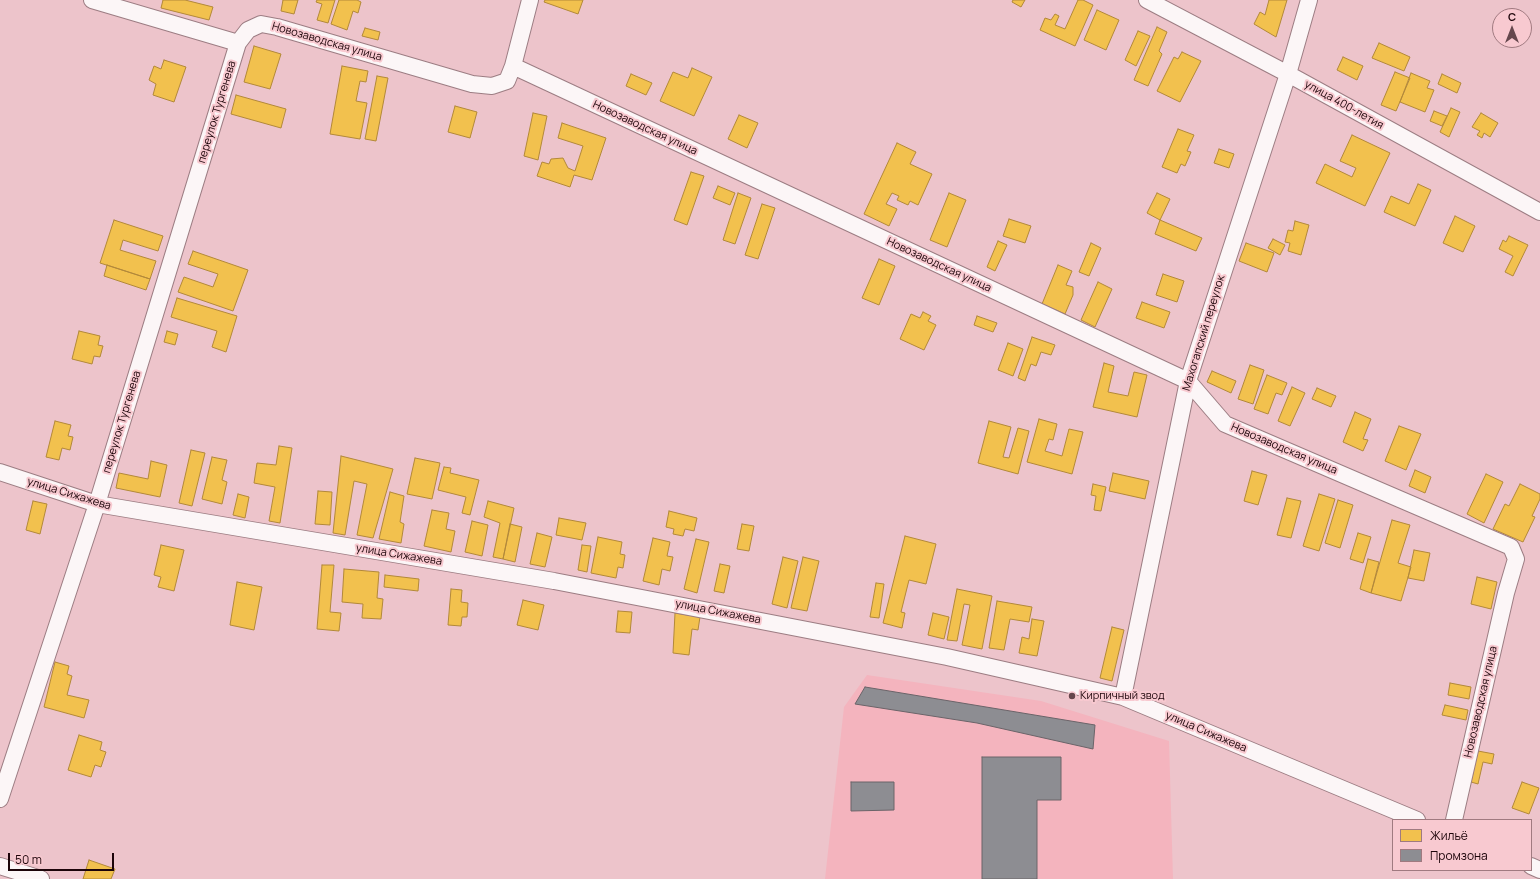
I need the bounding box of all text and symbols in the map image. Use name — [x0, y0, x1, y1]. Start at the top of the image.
north arrow — [1492, 8, 1532, 48]
text: С — [1508, 9, 1516, 24]
street label: Новозаводская улица — [270, 20, 384, 64]
street label: переулок Тургенева — [195, 59, 239, 165]
street label: улица 400-летия — [1302, 78, 1386, 132]
street label: Новозаводская улица — [591, 98, 699, 158]
street label: Новозаводская улица — [885, 235, 993, 295]
street label: Махогапский переулок — [1180, 274, 1228, 392]
street label: переулок Тургенева — [100, 369, 144, 475]
street label: Новозаводская улица — [1229, 421, 1339, 477]
street label: улица Сижажева — [26, 475, 112, 513]
street label: улица Сижажева — [355, 542, 443, 568]
street label: улица Сижажева — [674, 597, 762, 627]
street label: Новозаводская улица — [1462, 645, 1500, 759]
place label: Кирпичный звод — [1080, 689, 1165, 703]
marker: Кирпичный звод — [1067, 691, 1077, 701]
street label: улица Сижажева — [1163, 709, 1249, 755]
legend — [1392, 819, 1532, 871]
text: Жильё — [1430, 827, 1468, 844]
scale bar — [10, 845, 116, 871]
text: Промзона — [1430, 847, 1488, 864]
text: 50 m — [15, 851, 42, 868]

